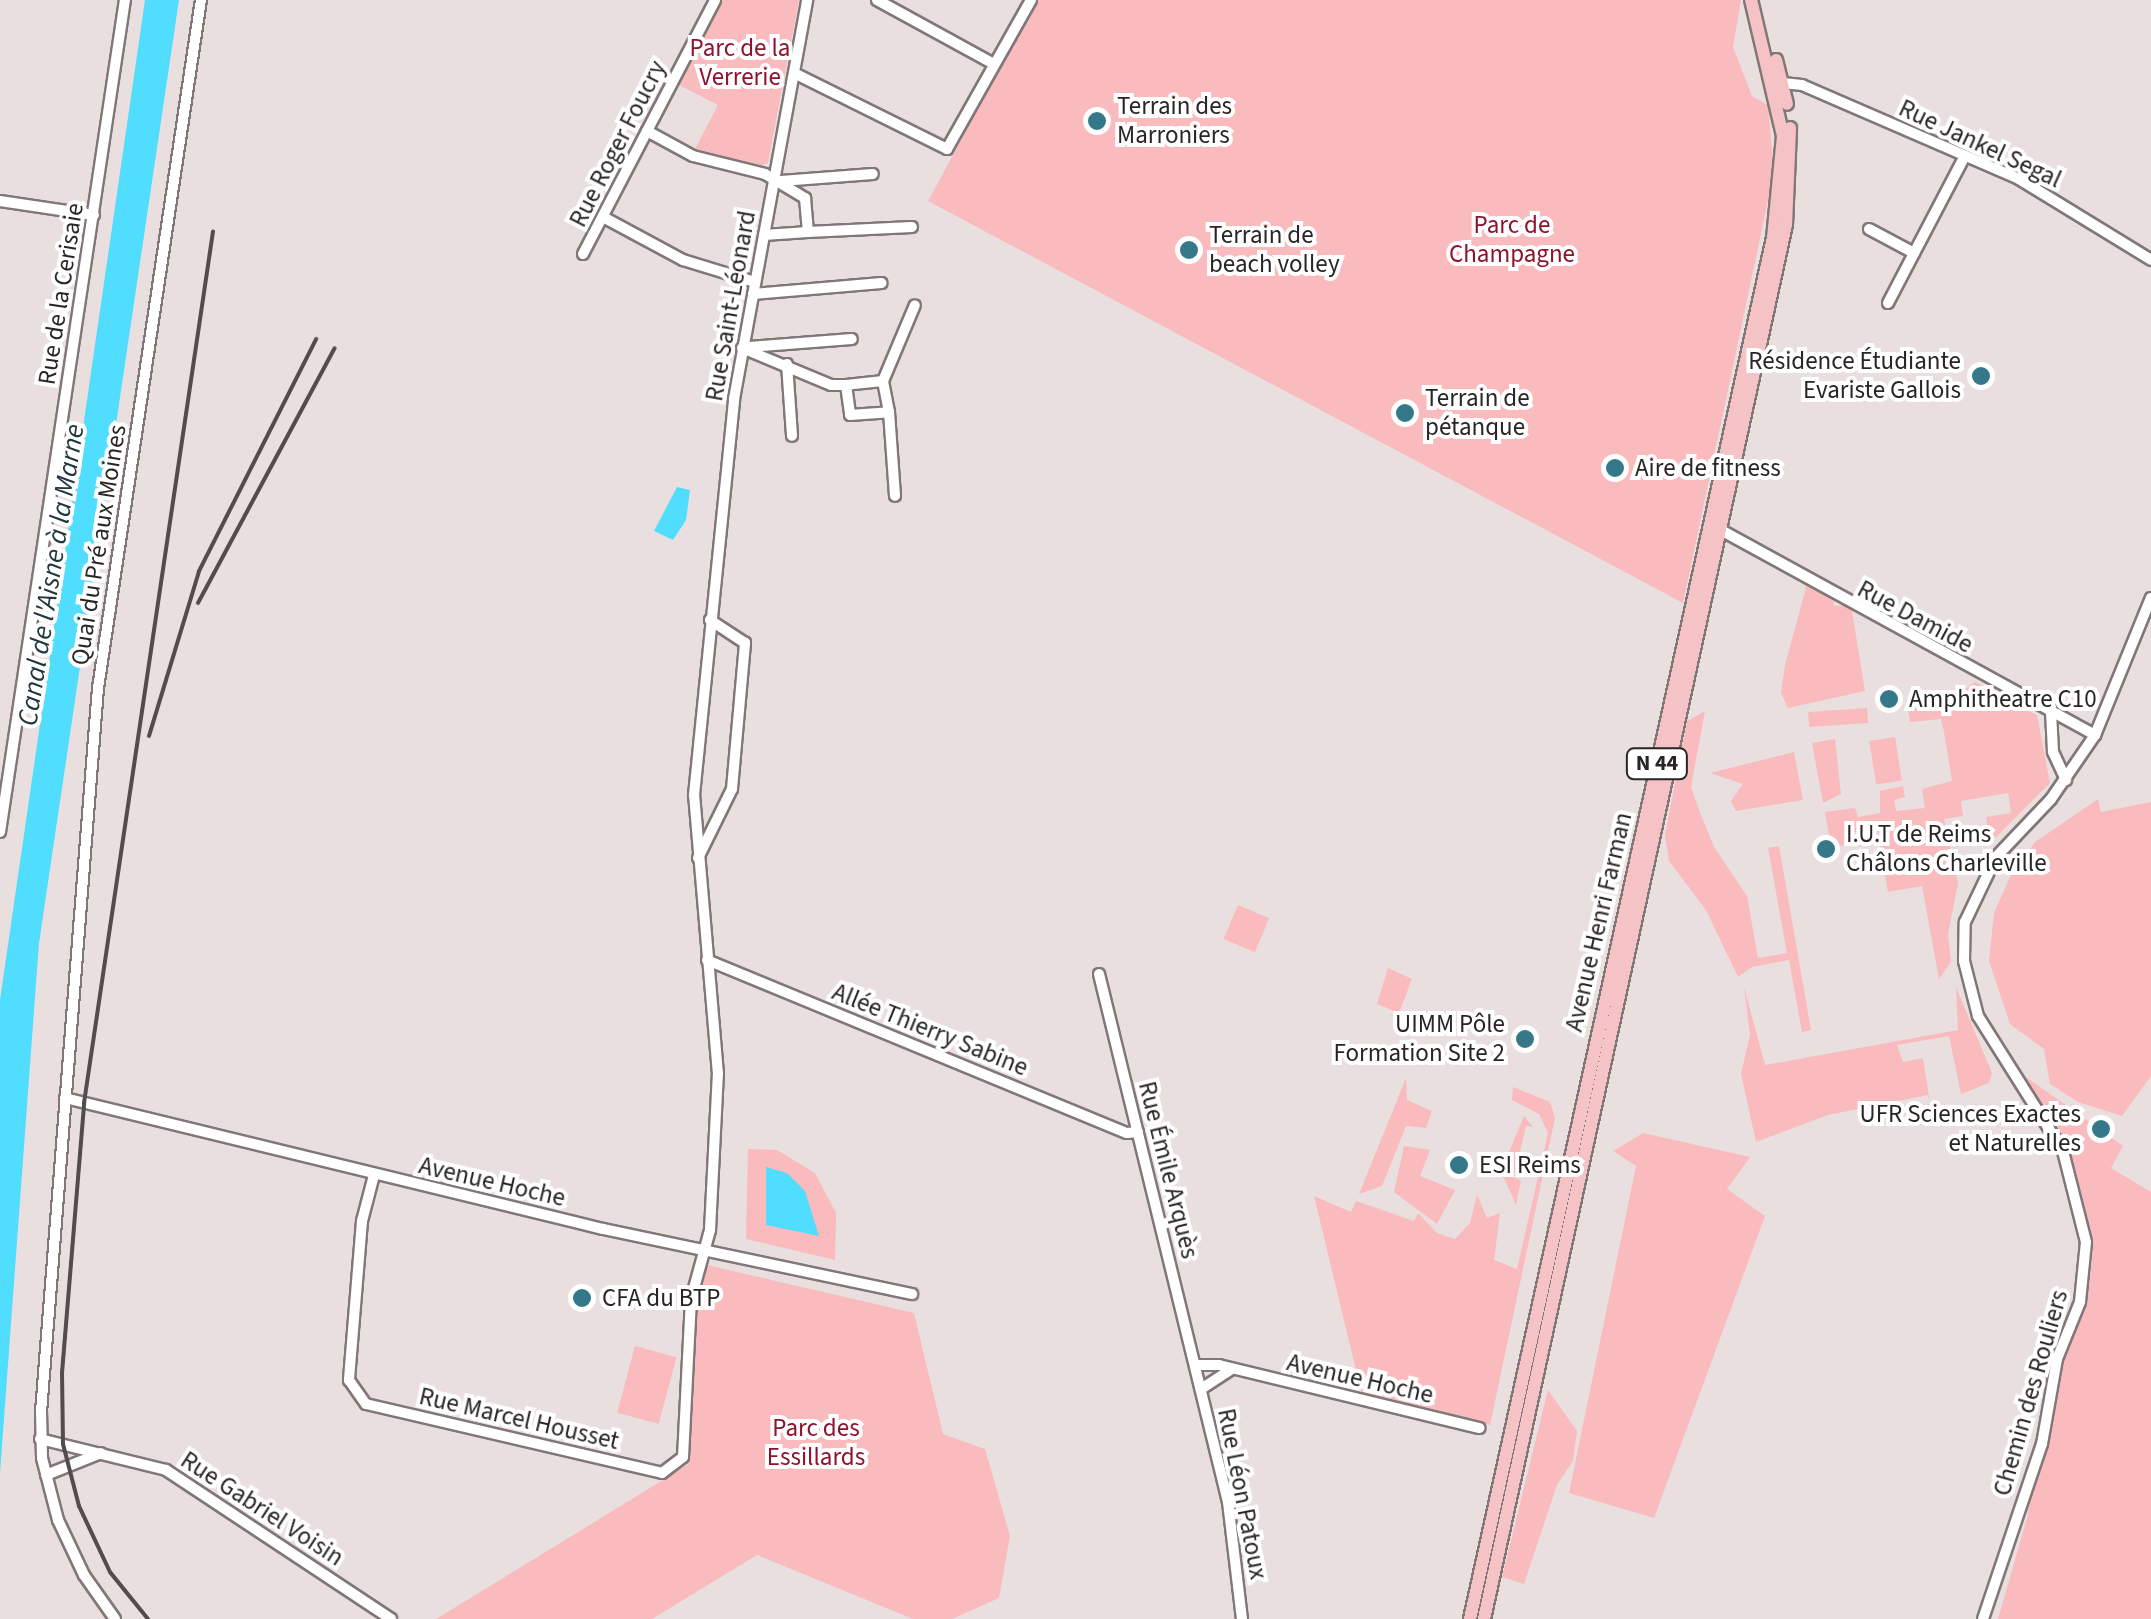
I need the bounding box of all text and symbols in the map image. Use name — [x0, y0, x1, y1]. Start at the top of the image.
park label: Parc de la Verrerie — [690, 34, 790, 93]
street label: Rue Roger Foucry — [563, 56, 673, 232]
place label: Terrain des Marroniers — [1117, 92, 1232, 151]
street label: Rue Jankel Segal — [1894, 93, 2066, 195]
marker: Terrain des Marroniers — [1086, 110, 1108, 132]
street label: Rue de la Cerisaie — [32, 201, 90, 387]
street label: Rue Saint-Léonard — [699, 208, 763, 404]
park label: Parc de Champagne — [1449, 211, 1575, 270]
place label: Terrain de beach volley — [1209, 221, 1340, 280]
marker: Terrain de beach volley — [1178, 239, 1200, 261]
place label: Résidence Étudiante Evariste Gallois — [1748, 347, 1961, 406]
marker: Résidence Étudiante Evariste Gallois — [1970, 365, 1992, 387]
place label: Terrain de pétanque — [1425, 384, 1530, 443]
marker: Terrain de pétanque — [1394, 402, 1416, 424]
water label: Canal de l'Aisne à la Marne — [11, 422, 91, 728]
street label: Quai du Pré aux Moines — [65, 423, 133, 667]
place label: Aire de fitness — [1635, 453, 1781, 483]
marker: Aire de fitness — [1604, 457, 1626, 479]
street label: Rue Damide — [1852, 574, 1978, 660]
place label: Amphitheatre C10 — [1909, 684, 2097, 714]
marker: Amphitheatre C10 — [1878, 688, 1900, 710]
road number: N 44 — [1624, 747, 1690, 781]
street label: Avenue Henri Farman — [1559, 809, 1639, 1035]
place label: I.U.T de Reims Châlons Charleville — [1846, 820, 2047, 879]
marker: I.U.T de Reims Châlons Charleville — [1815, 838, 1837, 860]
street label: Allée Thierry Sabine — [828, 977, 1032, 1083]
place label: UIMM Pôle Formation Site 2 — [1334, 1010, 1505, 1069]
marker: UIMM Pôle Formation Site 2 — [1514, 1028, 1536, 1050]
street label: Rue Émile Arquès — [1132, 1078, 1204, 1262]
place label: UFR Sciences Exactes et Naturelles — [1860, 1100, 2081, 1159]
marker: UFR Sciences Exactes et Naturelles — [2090, 1118, 2112, 1140]
place label: ESI Reims — [1479, 1150, 1581, 1180]
street label: Avenue Hoche — [416, 1151, 568, 1213]
marker: ESI Reims — [1448, 1154, 1470, 1176]
place label: CFA du BTP — [602, 1283, 720, 1313]
marker: CFA du BTP — [571, 1287, 593, 1309]
street label: Chemin des Rouliers — [1987, 1287, 2075, 1499]
street label: Avenue Hoche — [1284, 1348, 1436, 1410]
street label: Rue Marcel Housset — [416, 1381, 622, 1457]
street label: Rue Léon Patoux — [1211, 1406, 1273, 1582]
park label: Parc des Essillards — [767, 1414, 865, 1473]
street label: Rue Gabriel Voisin — [175, 1445, 349, 1573]

